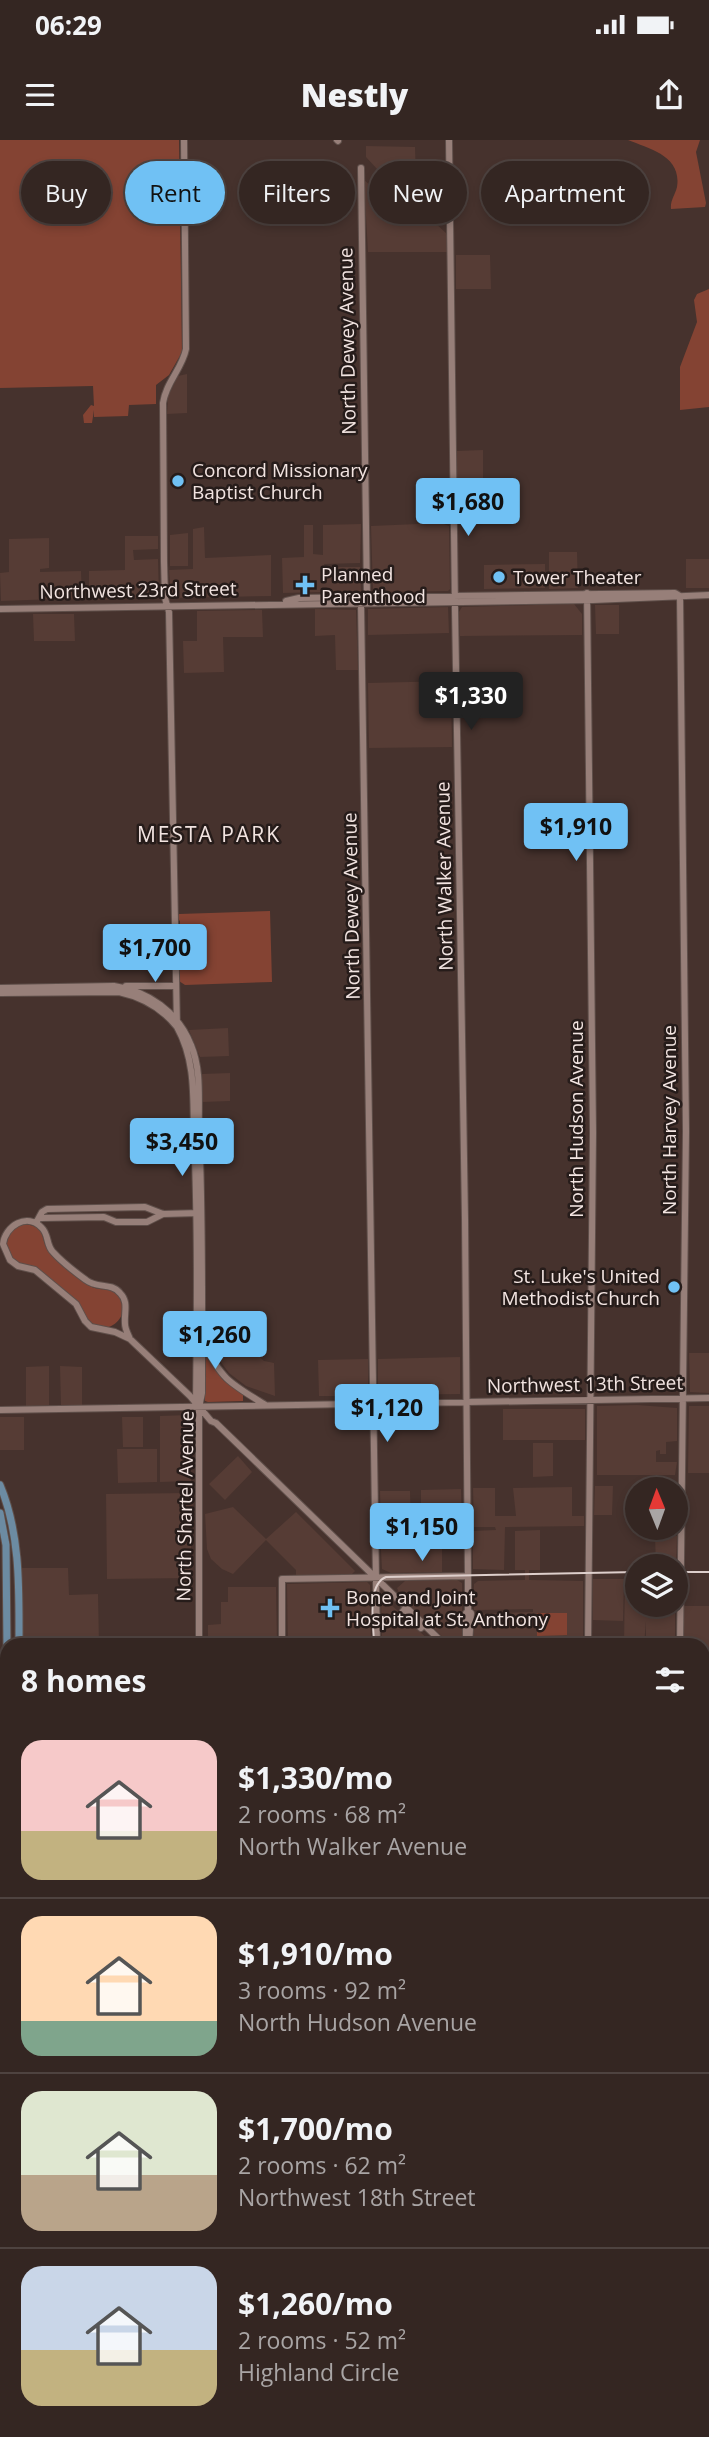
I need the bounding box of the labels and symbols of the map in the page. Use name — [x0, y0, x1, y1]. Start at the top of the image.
street label: North Dewey Avenue — [332, 247, 362, 435]
place label: Concord Missionary Baptist Church — [192, 457, 368, 505]
marker: Concord Missionary Baptist Church — [170, 473, 186, 489]
pin: $1,680 — [411, 478, 525, 538]
place label: Planned Parenthood — [321, 561, 426, 609]
place label: Tower Theater — [513, 564, 642, 590]
marker: Tower Theater — [491, 569, 507, 585]
street label: Northwest 23rd Street — [39, 575, 237, 605]
marker: Planned Parenthood — [295, 575, 315, 595]
pin: $1,330 — [414, 672, 528, 732]
street label: North Walker Avenue — [429, 781, 459, 971]
pin: $1,910 — [519, 804, 633, 863]
street label: North Dewey Avenue — [336, 812, 366, 1000]
district label: MESTA PARK — [137, 820, 281, 848]
pin: $1,700 — [98, 924, 212, 984]
street label: North Hudson Avenue — [563, 1020, 589, 1218]
street label: North Harvey Avenue — [656, 1025, 682, 1215]
pin: $3,450 — [125, 1118, 239, 1178]
place label: St. Luke's United Methodist Church — [501, 1263, 660, 1311]
marker: St. Luke's United Methodist Church — [666, 1279, 682, 1295]
pin: $1,260 — [158, 1312, 272, 1371]
street label: Northwest 13th Street — [487, 1369, 684, 1399]
pin: $1,120 — [330, 1384, 444, 1444]
street label: North Shartel Avenue — [170, 1410, 200, 1602]
north arrow — [625, 1477, 688, 1540]
pin: $1,150 — [365, 1504, 479, 1563]
place label: Bone and Joint Hospital at St. Anthony — [346, 1584, 549, 1632]
marker: Bone and Joint Hospital at St. Anthony — [320, 1598, 340, 1618]

